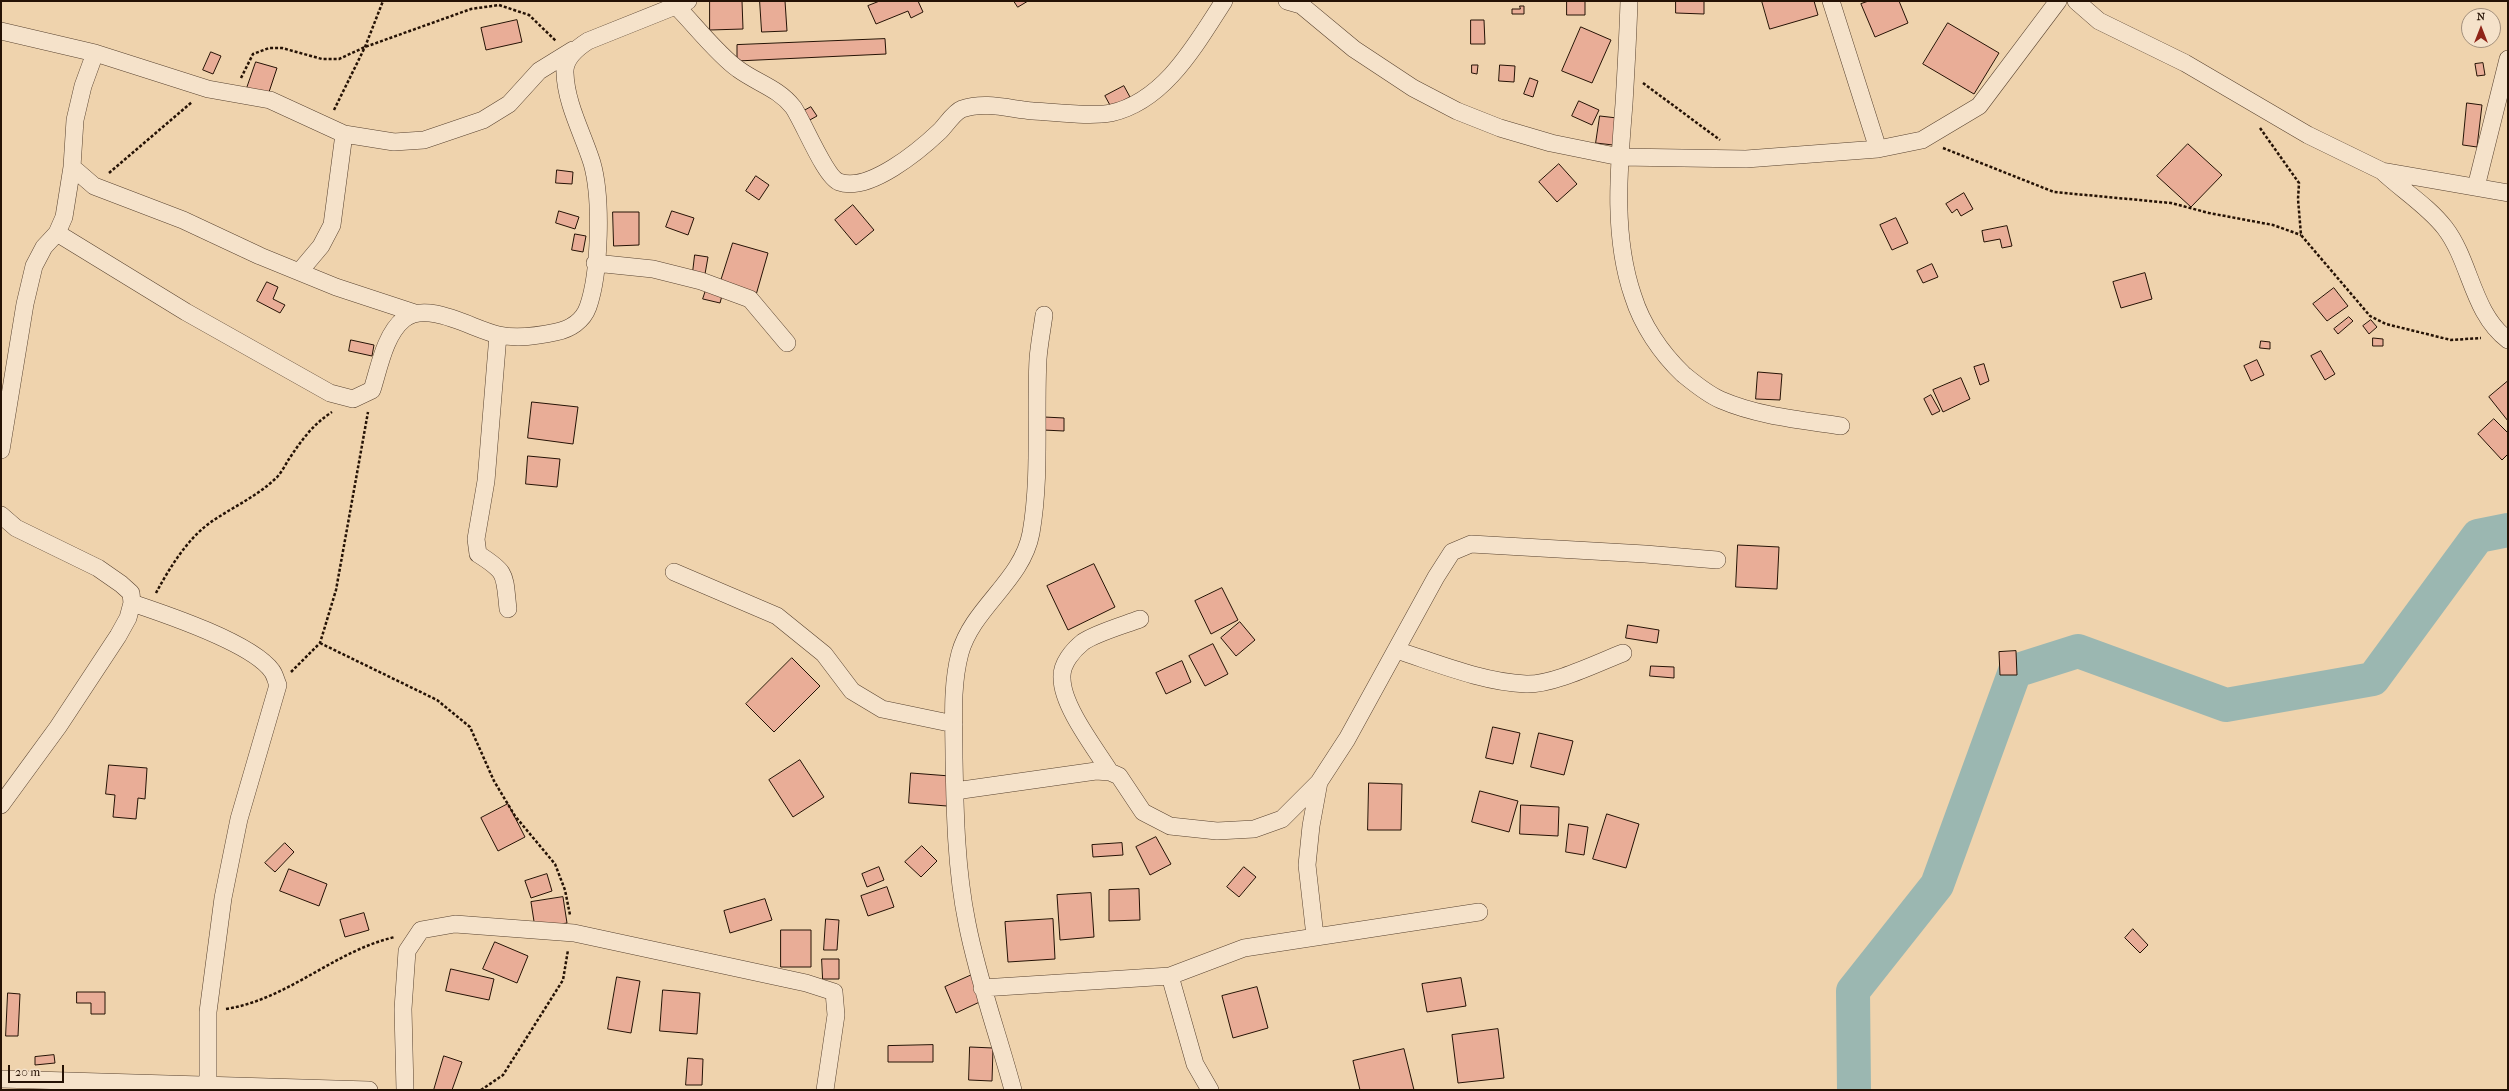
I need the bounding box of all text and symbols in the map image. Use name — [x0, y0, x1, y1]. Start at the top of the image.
north arrow — [2461, 8, 2501, 48]
text: N — [2477, 10, 2485, 23]
scale bar — [10, 1057, 66, 1083]
text: 20 m — [15, 1065, 40, 1079]

